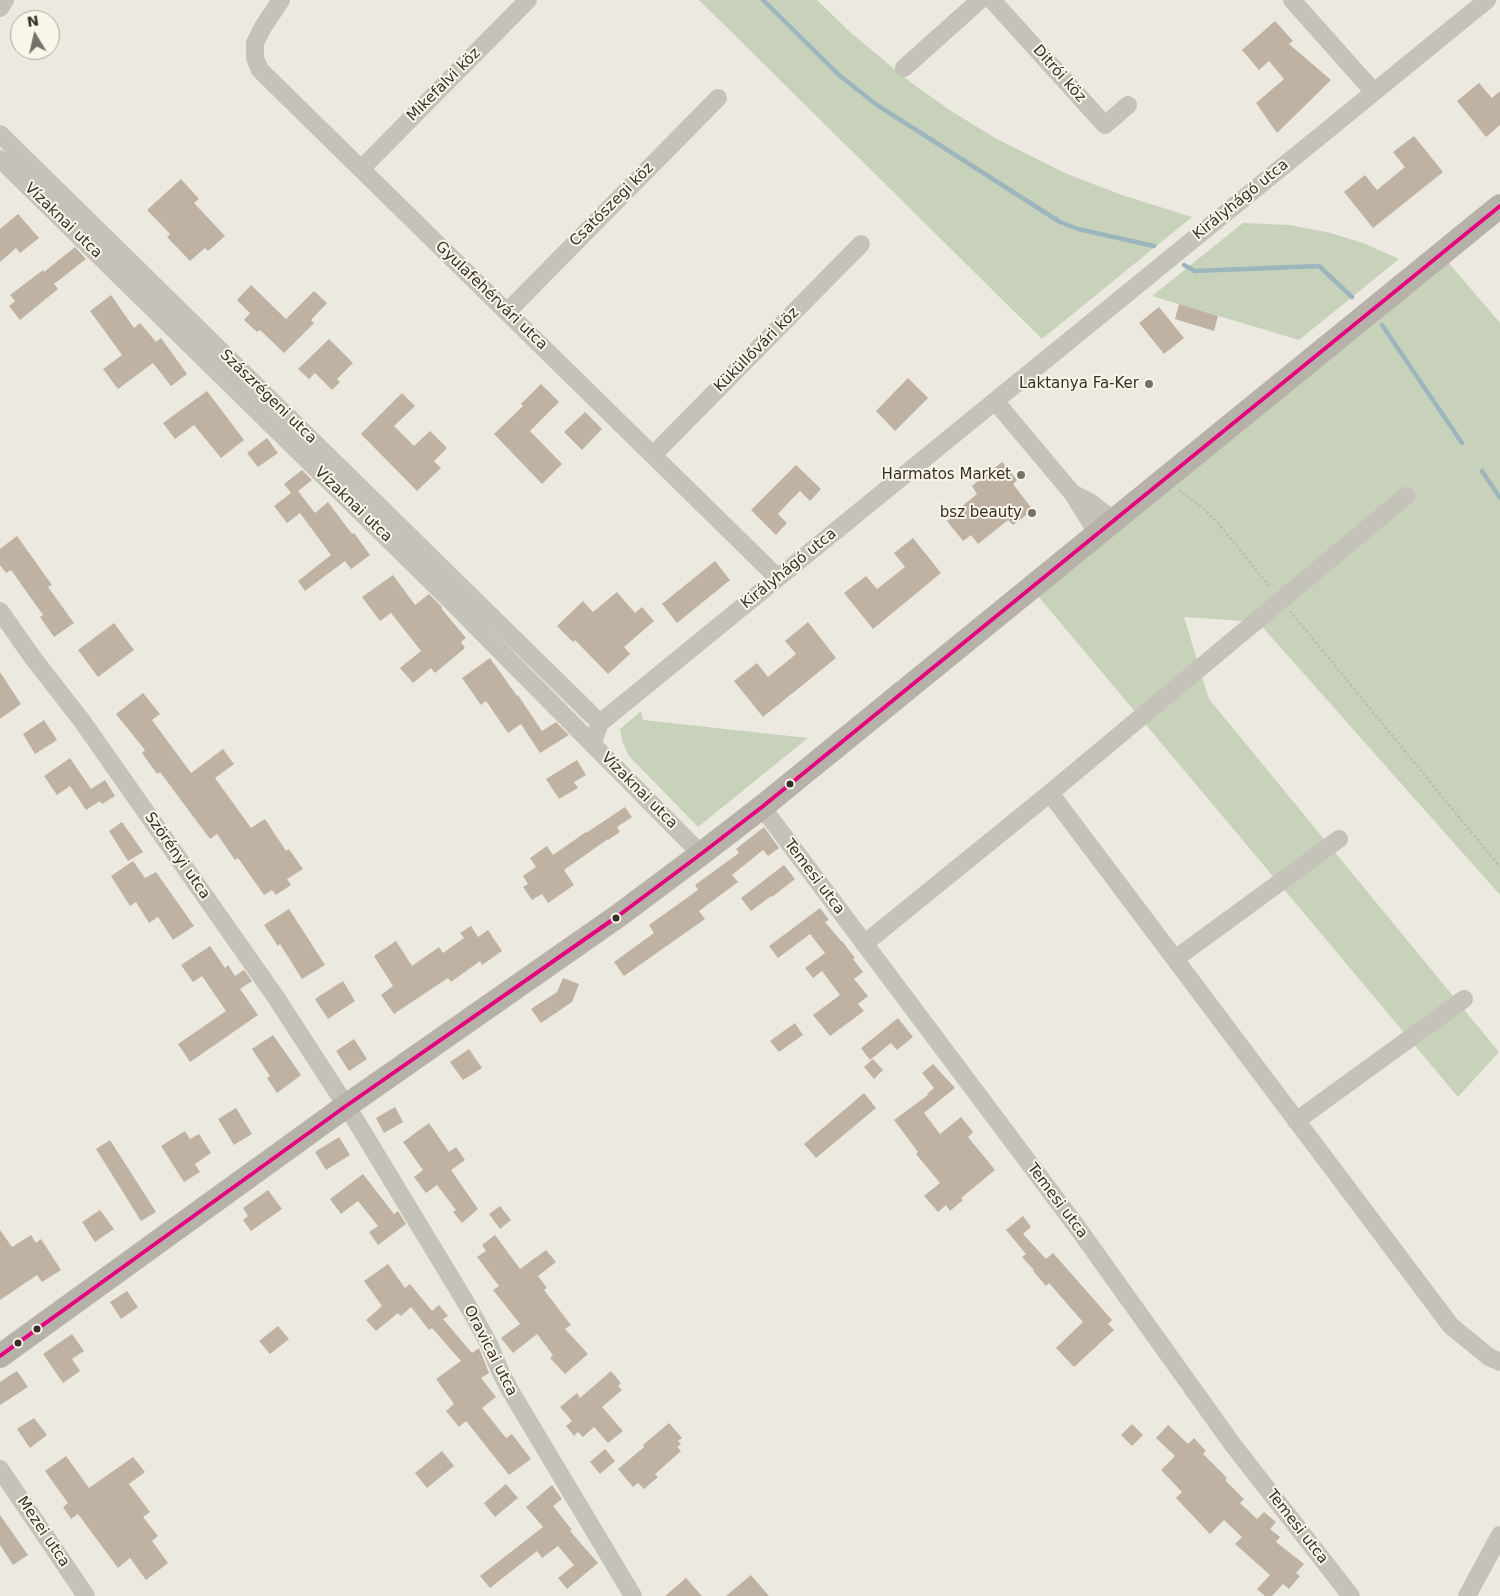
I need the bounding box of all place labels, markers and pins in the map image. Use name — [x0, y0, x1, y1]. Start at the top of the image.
place label: Laktanya Fa-Ker — [1019, 375, 1139, 393]
marker: Laktanya Fa-Ker — [1143, 378, 1155, 390]
place label: Harmatos Market — [882, 466, 1011, 484]
marker: Harmatos Market — [1015, 469, 1027, 481]
place label: bsz beauty — [940, 504, 1022, 522]
marker: bsz beauty — [1026, 507, 1038, 519]
unlabelled marker — [785, 779, 795, 789]
unlabelled marker — [611, 913, 621, 923]
unlabelled marker — [32, 1324, 42, 1334]
unlabelled marker — [13, 1338, 23, 1348]

